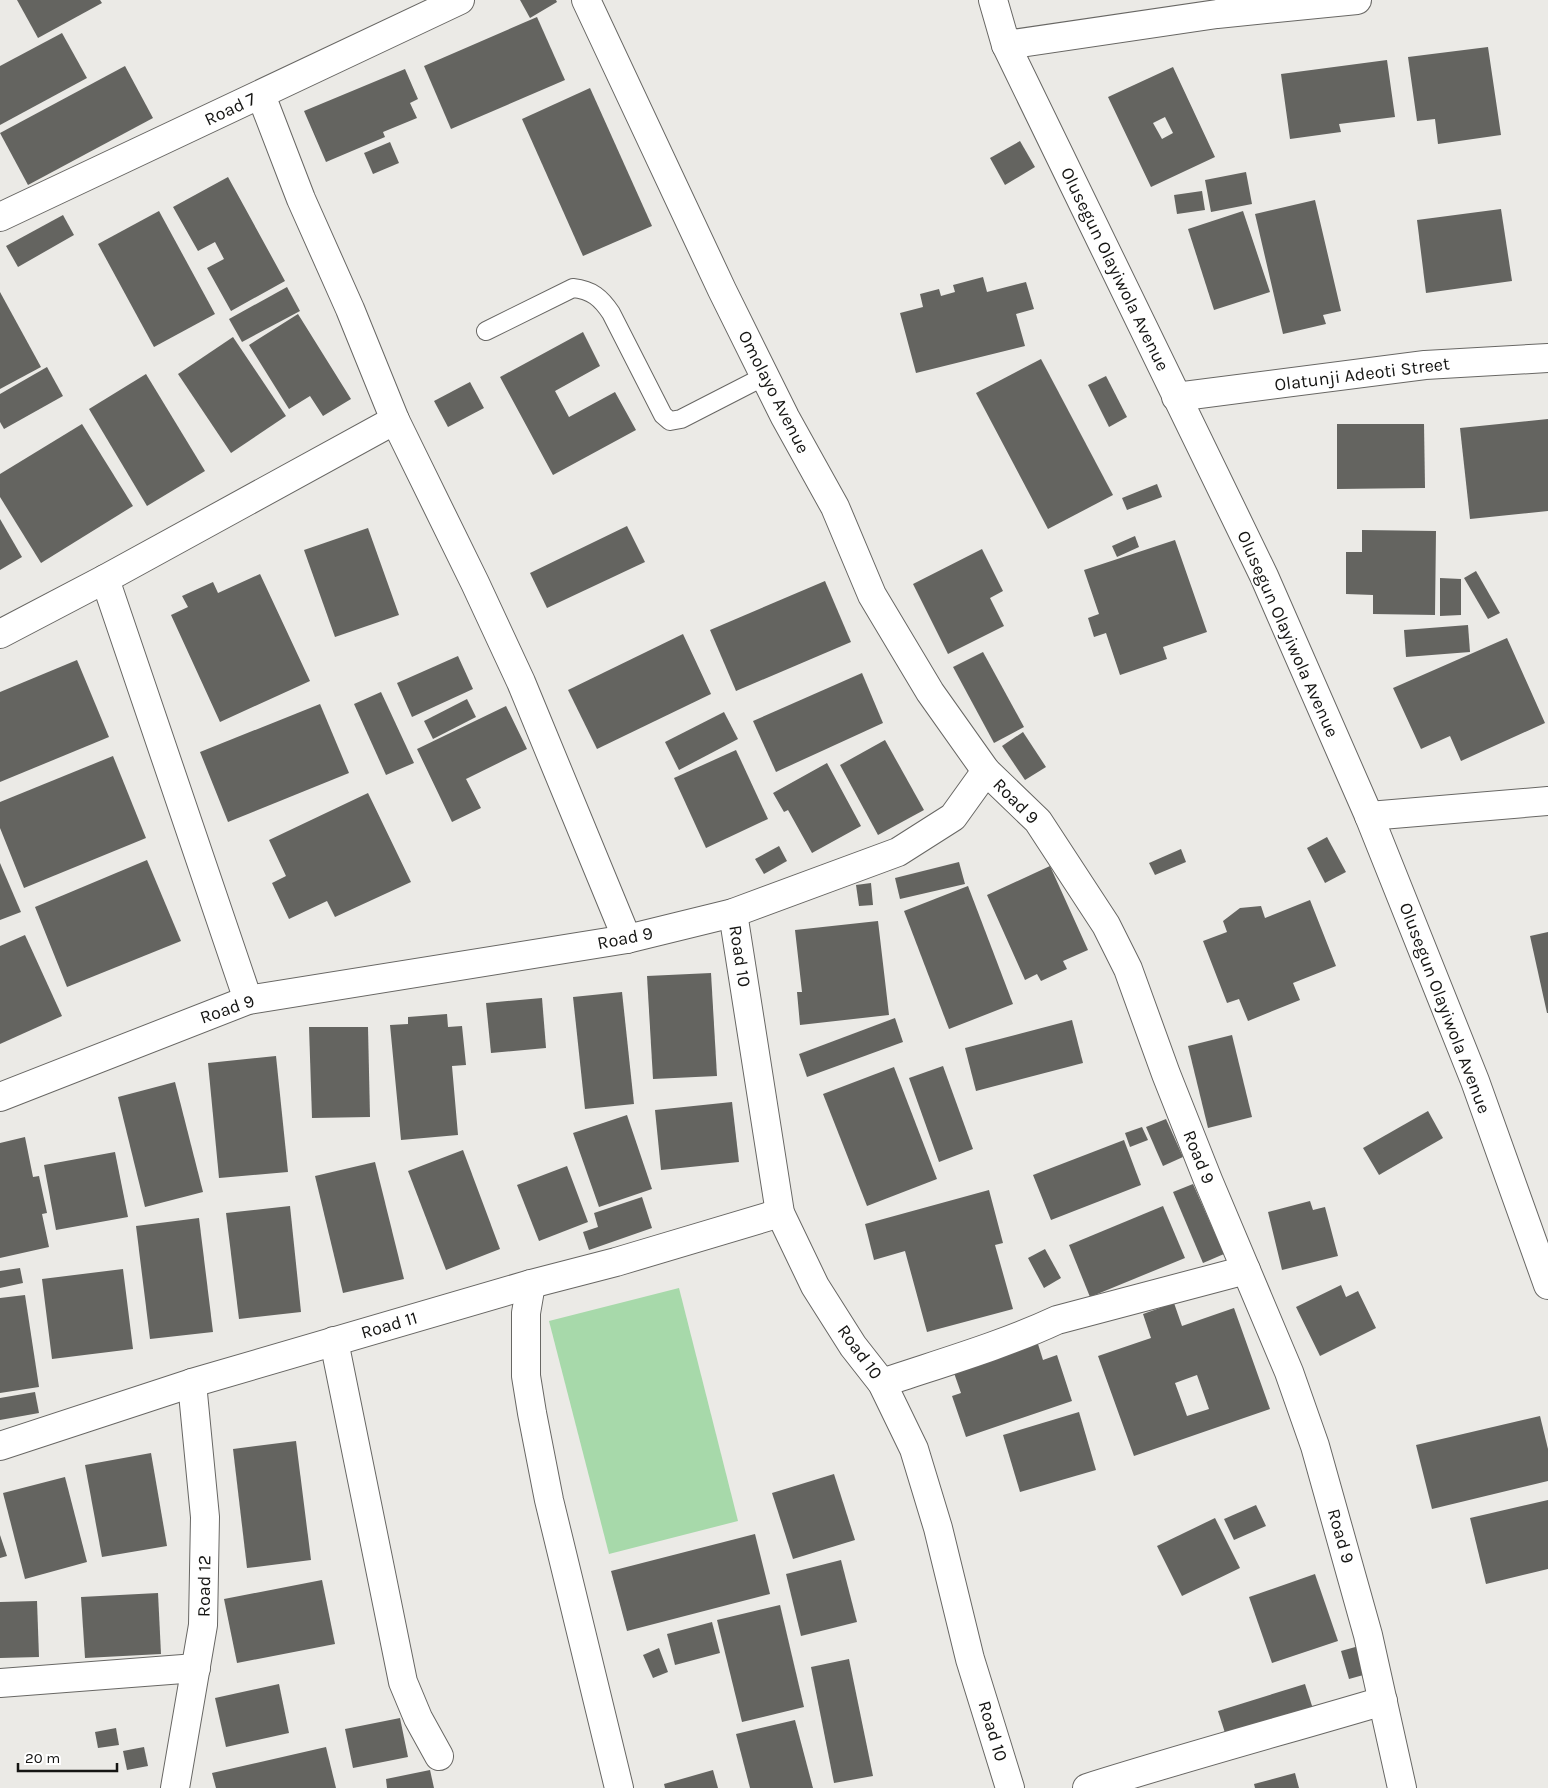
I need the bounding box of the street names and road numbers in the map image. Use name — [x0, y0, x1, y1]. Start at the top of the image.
street label: Road 7 — [201, 87, 260, 130]
street label: Olusegun Olayiwola Avenue — [1056, 163, 1174, 375]
street label: Omolayo Avenue — [734, 327, 814, 457]
street label: Olatunji Adeoti Street — [1273, 352, 1451, 396]
street label: Olusegun Olayiwola Avenue — [1232, 527, 1344, 741]
street label: Road 9 — [988, 773, 1044, 829]
street label: Olusegun Olayiwola Avenue — [1395, 899, 1495, 1117]
street label: Road 9 — [595, 922, 655, 954]
street label: Road 10 — [724, 923, 756, 989]
street label: Road 9 — [197, 989, 257, 1029]
street label: Road 9 — [1178, 1127, 1220, 1187]
street label: Road 11 — [358, 1306, 420, 1344]
street label: Road 10 — [833, 1320, 887, 1384]
street label: Road 9 — [1323, 1506, 1359, 1566]
street label: Road 12 — [192, 1555, 216, 1617]
street label: Road 10 — [973, 1698, 1013, 1764]

